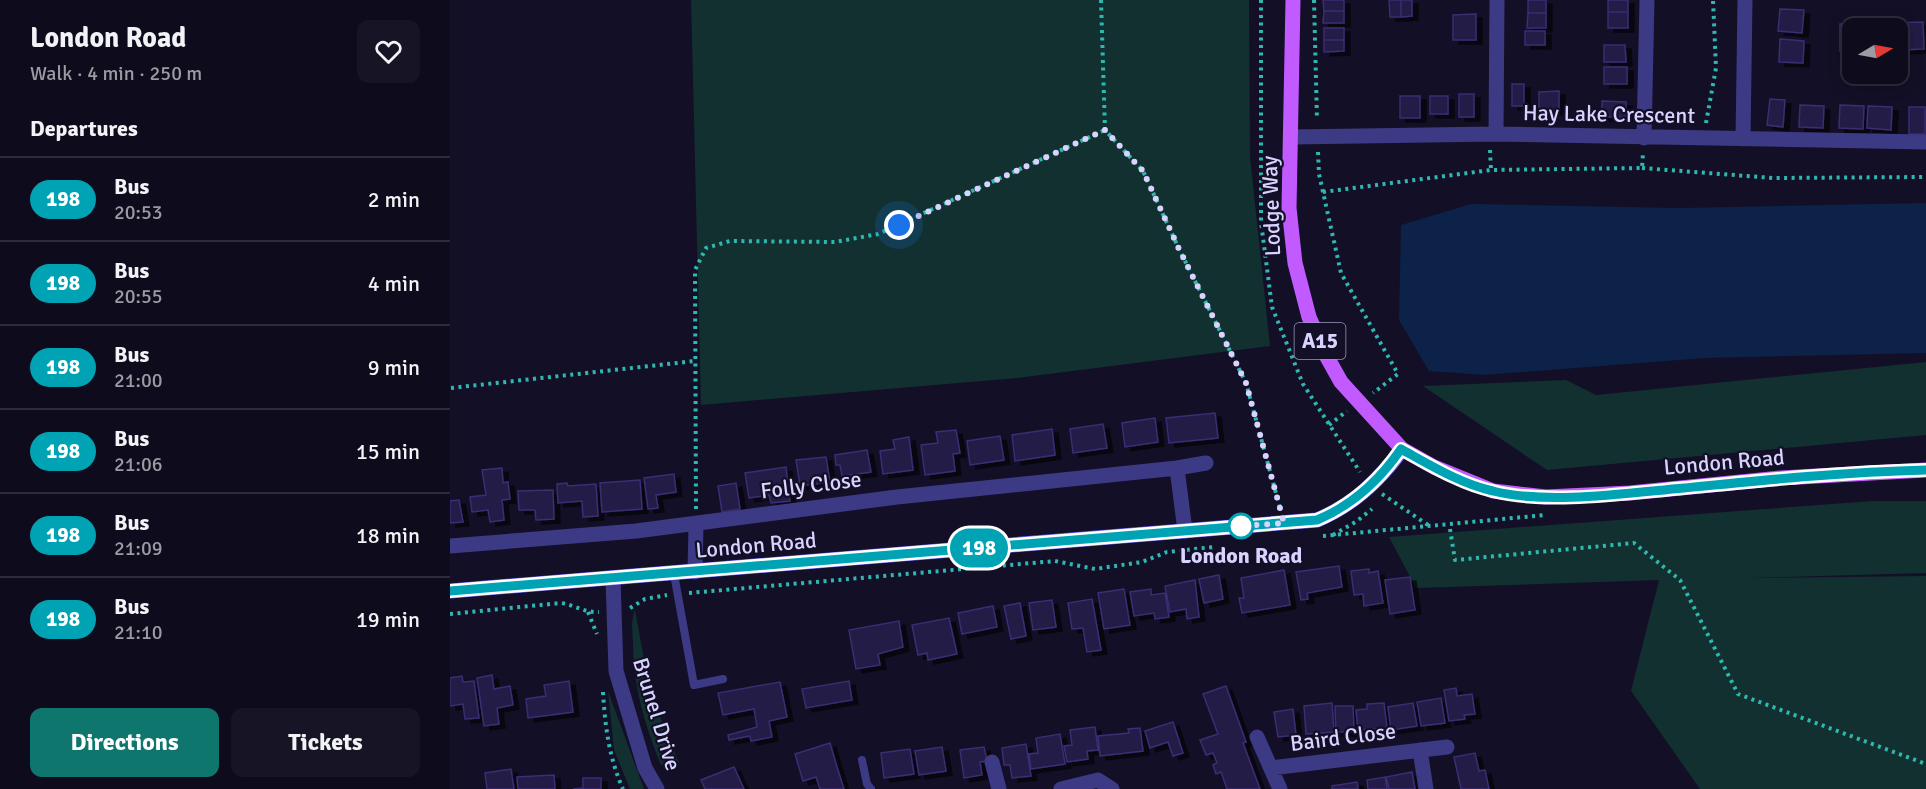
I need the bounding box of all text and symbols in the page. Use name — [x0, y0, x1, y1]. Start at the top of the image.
north arrow — [1842, 18, 1908, 84]
map controls — [1842, 18, 1908, 84]
button: heart — [357, 20, 420, 83]
text: London Road — [30, 21, 186, 55]
text: Walk · 4 min · 250 m — [30, 61, 202, 86]
street label: Hay Lake Crescent — [1523, 99, 1696, 129]
text: Departures — [30, 115, 138, 142]
street label: Lodge Way — [1256, 155, 1286, 257]
text: Bus — [114, 173, 149, 200]
text: 198 — [46, 186, 80, 212]
text: 2 min — [368, 186, 420, 213]
text: 20:53 — [114, 200, 163, 225]
your location — [884, 210, 914, 240]
text: Bus — [114, 257, 149, 284]
text: 198 — [46, 270, 80, 296]
text: 4 min — [368, 270, 420, 297]
text: 20:55 — [114, 284, 163, 309]
road number: A15 — [1294, 323, 1346, 359]
text: Bus — [114, 341, 149, 368]
text: 198 — [46, 354, 80, 380]
text: 9 min — [368, 354, 420, 381]
text: 21:00 — [114, 368, 163, 393]
text: Bus — [114, 425, 149, 452]
text: 198 — [46, 438, 80, 464]
text: 15 min — [356, 438, 420, 465]
street label: London Road — [1662, 443, 1786, 481]
text: 21:06 — [114, 452, 163, 477]
street label: Folly Close — [759, 465, 863, 505]
text: Bus — [114, 509, 149, 536]
marker: London Road — [1228, 513, 1254, 539]
text: 198 — [46, 522, 80, 548]
text: 18 min — [356, 522, 420, 549]
street label: London Road — [694, 526, 818, 564]
line badge: 198 — [944, 528, 1014, 568]
text: 198 — [962, 535, 996, 561]
text: 21:09 — [114, 536, 163, 561]
place label: London Road — [1180, 542, 1303, 569]
text: Bus — [114, 593, 149, 620]
text: 198 — [46, 606, 80, 632]
text: 19 min — [356, 606, 420, 633]
text: 21:10 — [114, 620, 163, 645]
street label: Brunel Drive — [627, 654, 687, 774]
button: Directions — [30, 708, 219, 777]
button: Tickets — [231, 708, 420, 777]
street label: Baird Close — [1289, 717, 1397, 757]

